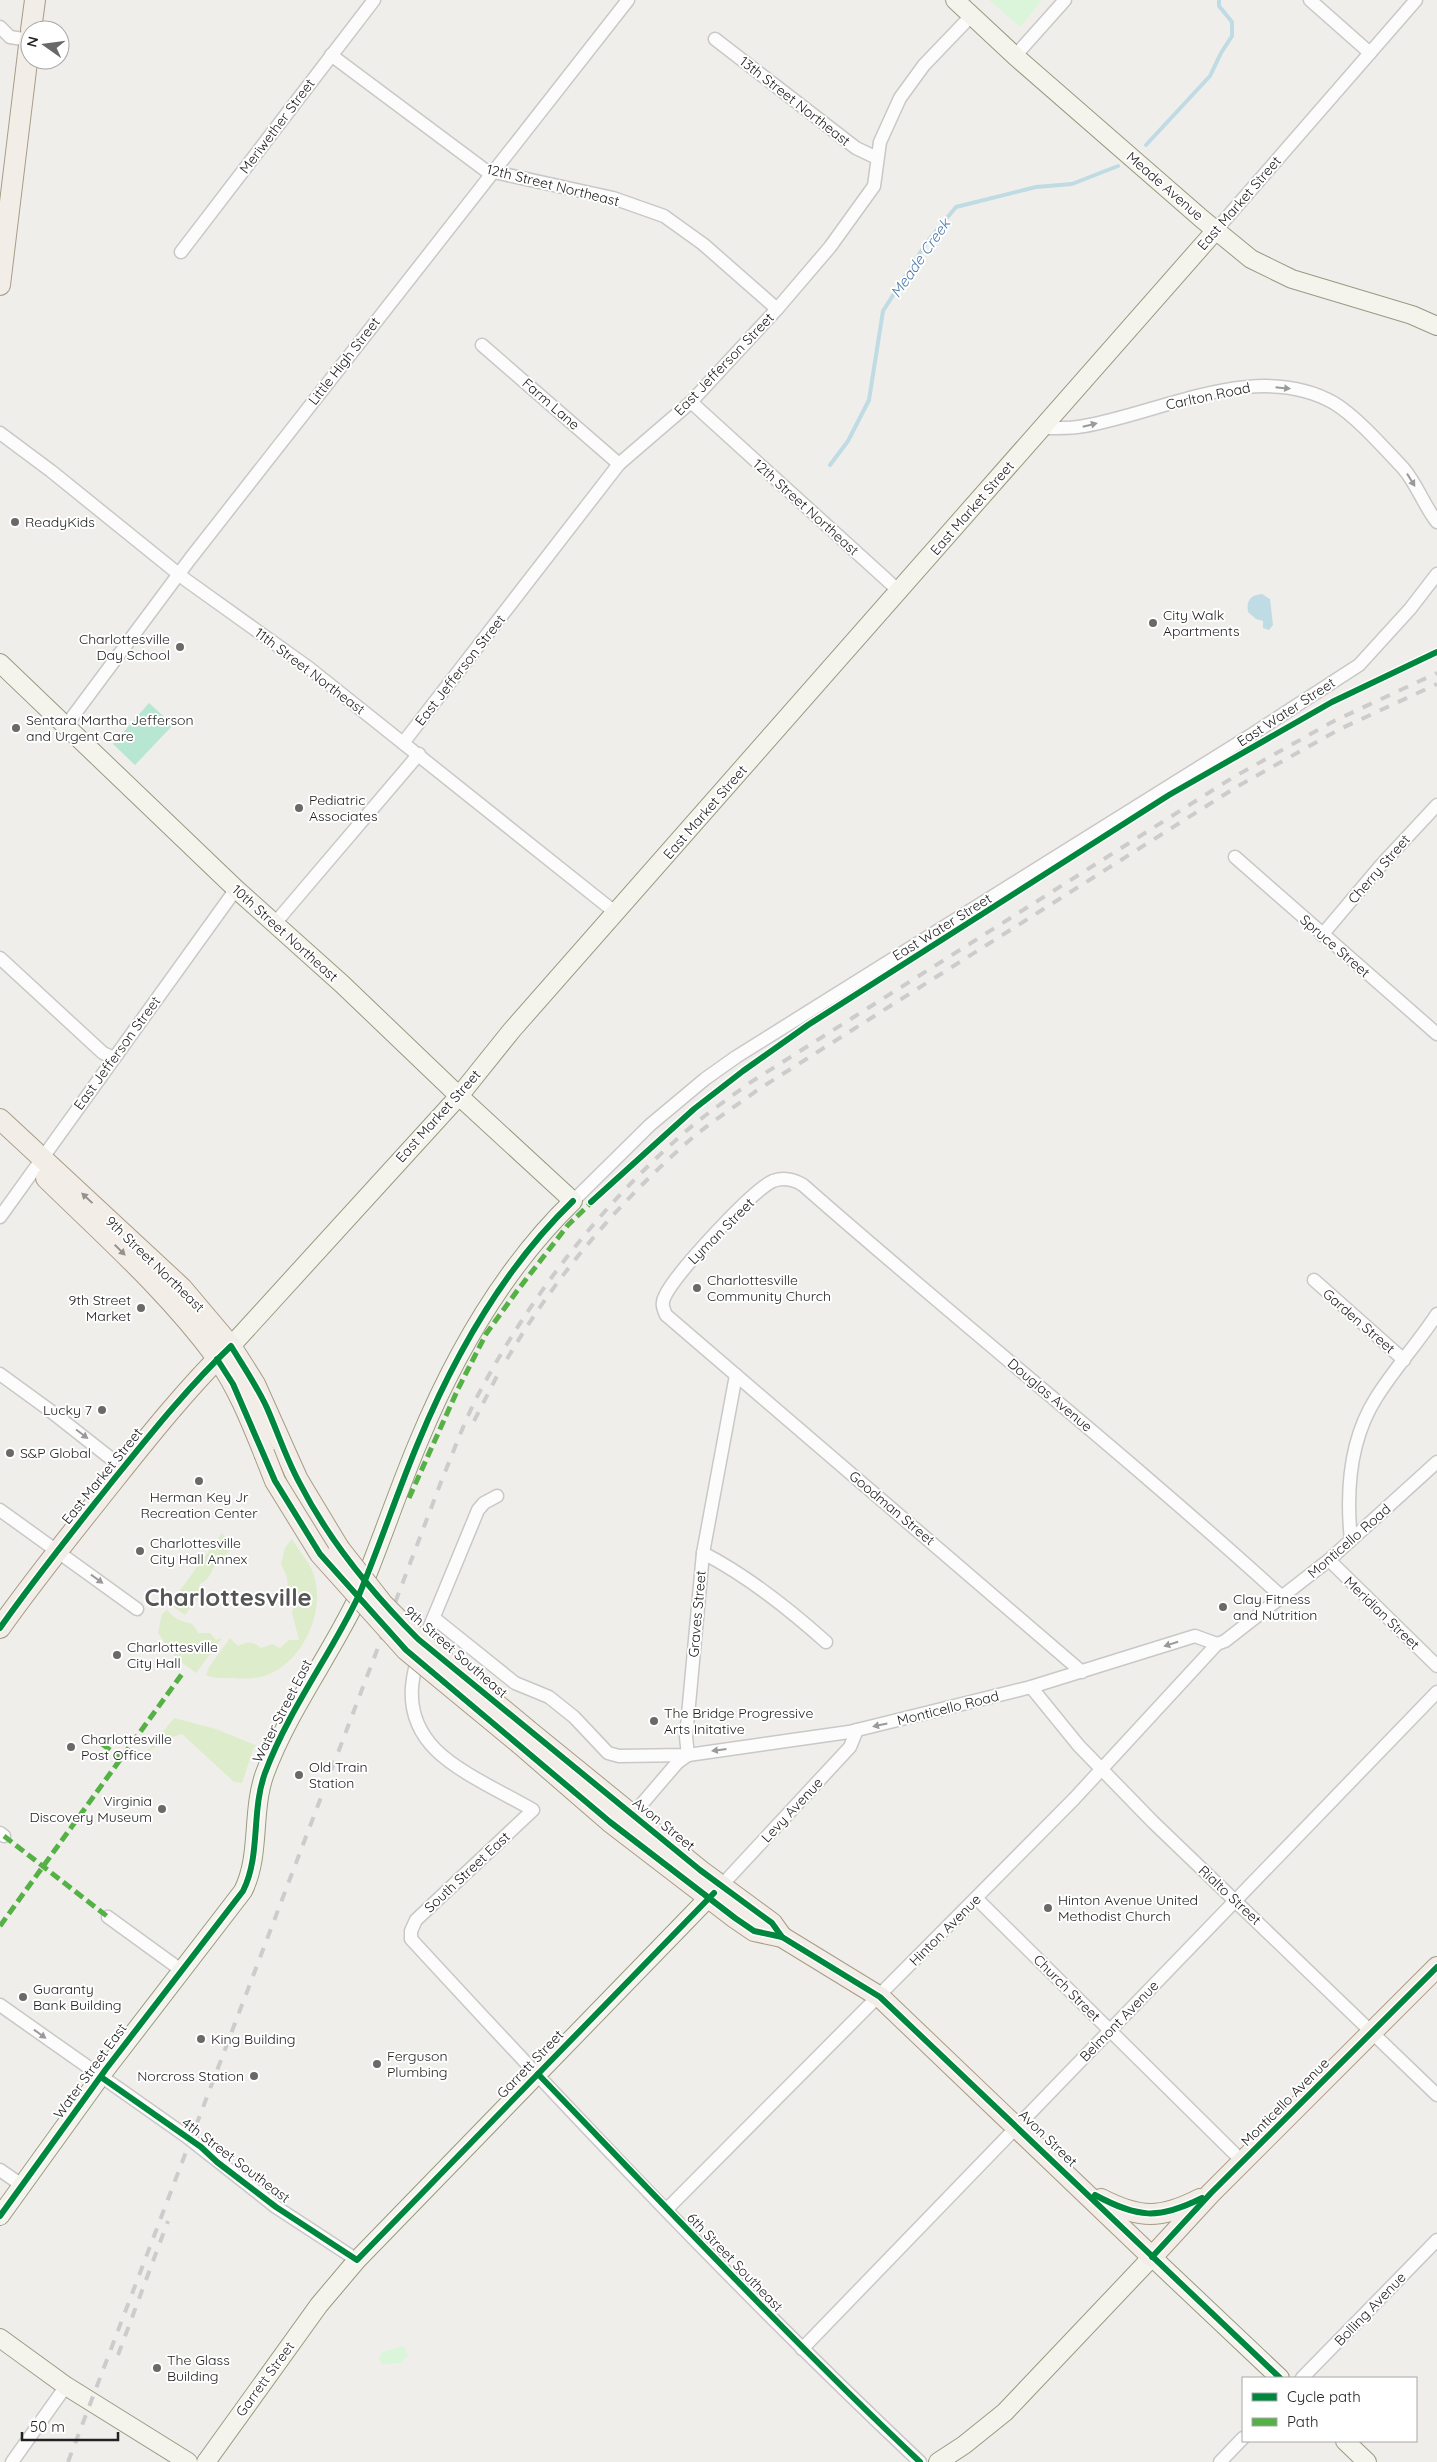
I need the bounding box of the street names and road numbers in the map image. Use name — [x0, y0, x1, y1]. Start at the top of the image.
street label: 13th Street Northeast — [736, 52, 854, 150]
street label: Meriwether Street — [235, 75, 319, 177]
street label: Meade Avenue — [1123, 148, 1207, 224]
street label: East Market Street — [1193, 152, 1285, 254]
street label: 12th Street Northeast — [485, 160, 621, 210]
street label: East Jefferson Street — [670, 309, 778, 419]
street label: Little High Street — [304, 313, 384, 409]
street label: Farm Lane — [519, 374, 583, 434]
street label: Carlton Road — [1164, 378, 1252, 414]
street label: 12th Street Northeast — [749, 455, 863, 559]
street label: East Market Street — [926, 457, 1018, 559]
street label: East Jefferson Street — [411, 611, 509, 729]
street label: 11th Street Northeast — [251, 624, 369, 718]
street label: East Water Street — [1233, 673, 1339, 750]
street label: East Market Street — [659, 761, 751, 863]
street label: Cherry Street — [1344, 831, 1414, 907]
street label: 10th Street Northeast — [228, 881, 342, 986]
street label: East Water Street — [889, 889, 995, 965]
street label: Spruce Street — [1296, 911, 1374, 981]
street label: East Jefferson Street — [70, 992, 164, 1113]
street label: East Market Street — [392, 1066, 485, 1166]
street label: Lyman Street — [684, 1194, 758, 1268]
street label: 9th Street Northeast — [102, 1212, 209, 1316]
street label: Garden Street — [1319, 1285, 1399, 1358]
street label: Douglas Avenue — [1004, 1354, 1096, 1436]
street label: East Market Street — [58, 1424, 147, 1528]
street label: Goodman Street — [845, 1467, 939, 1549]
street label: Monticello Road — [1304, 1500, 1394, 1582]
street label: Graves Street — [684, 1570, 710, 1658]
street label: Meridian Street — [1340, 1572, 1424, 1654]
street label: 9th Street Southeast — [401, 1602, 512, 1702]
street label: Water Street East — [248, 1656, 316, 1766]
street label: Monticello Road — [895, 1687, 1001, 1729]
street label: Levy Avenue — [757, 1774, 827, 1846]
street label: Avon Street — [629, 1794, 699, 1855]
street label: South Street East — [420, 1828, 514, 1916]
street label: Rialto Street — [1195, 1861, 1265, 1929]
street label: Hinton Avenue — [905, 1890, 985, 1970]
street label: Church Street — [1030, 1951, 1104, 2025]
street label: Belmont Avenue — [1076, 1977, 1162, 2065]
street label: Water Street East — [49, 2020, 131, 2122]
street label: Garrett Street — [493, 2026, 567, 2102]
street label: Monticello Avenue — [1237, 2054, 1333, 2150]
street label: Avon Street — [1015, 2106, 1081, 2171]
street label: 4th Street Southeast — [178, 2113, 294, 2207]
street label: 6th Street Southeast — [683, 2209, 787, 2316]
street label: Bolling Avenue — [1330, 2268, 1410, 2350]
street label: Garrett Street — [232, 2338, 298, 2420]

